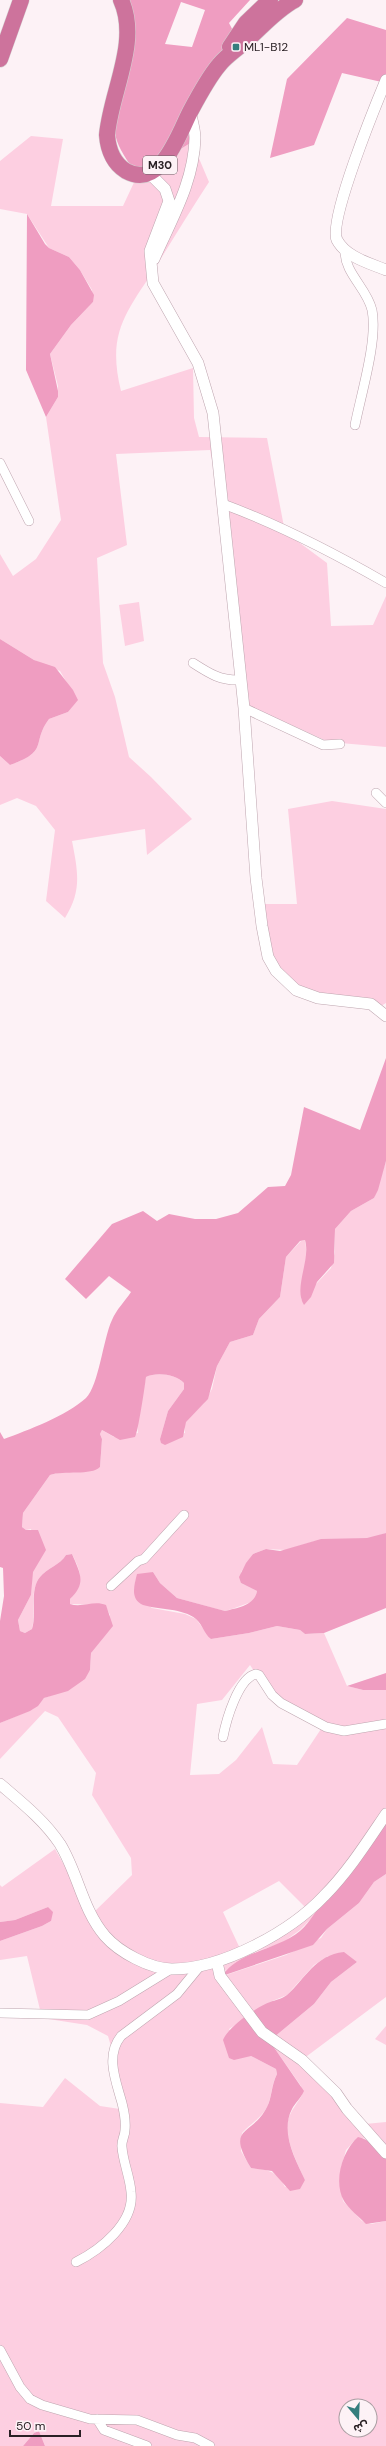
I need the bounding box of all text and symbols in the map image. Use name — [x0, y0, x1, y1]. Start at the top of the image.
place label: ML1-B12 — [244, 39, 288, 55]
marker: ML1-B12 — [231, 42, 241, 52]
road number: M30 — [143, 156, 177, 174]
north arrow — [338, 2398, 378, 2438]
scale bar — [10, 2412, 80, 2438]
text: 50 m — [16, 2418, 45, 2434]
text: ش — [352, 2418, 371, 2437]

